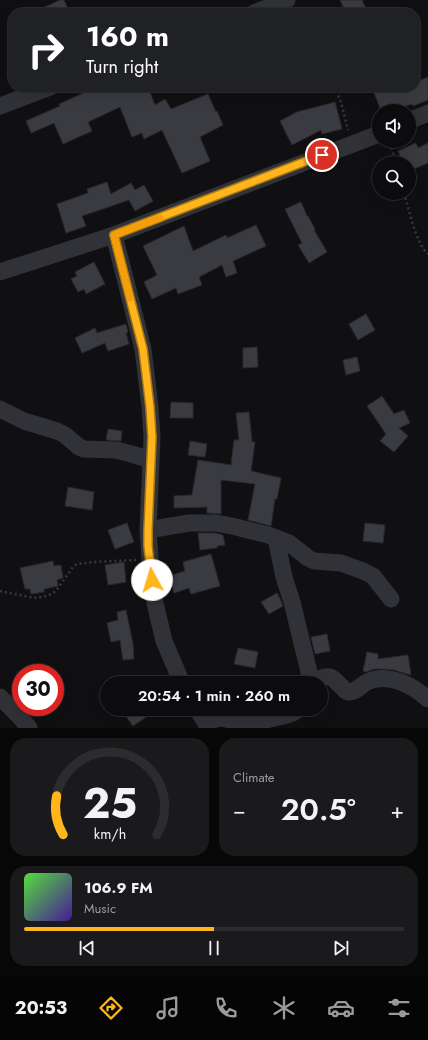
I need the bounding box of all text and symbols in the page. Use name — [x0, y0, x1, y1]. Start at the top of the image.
text: 160 m — [86, 16, 169, 57]
icon: right — [20, 24, 72, 76]
text: Turn right — [86, 54, 158, 80]
map controls — [372, 104, 416, 200]
button: sound — [372, 104, 416, 148]
pin — [305, 138, 339, 172]
icon: arrive — [311, 144, 333, 166]
button: search — [372, 156, 416, 200]
position arrow — [131, 559, 173, 601]
speed limit sign: 30 — [12, 664, 64, 716]
text: 20:54 · 1 min · 260 m — [138, 685, 290, 707]
text: Climate — [233, 768, 274, 787]
text: 25 — [82, 773, 137, 834]
text: 20.5° — [281, 788, 356, 831]
text: − — [233, 794, 246, 826]
text: + — [390, 794, 404, 826]
text: km/h — [93, 824, 126, 844]
text: 106.9 FM — [84, 877, 153, 899]
text: Music — [84, 899, 116, 918]
icon: previous — [76, 937, 98, 959]
icon: pause — [203, 937, 225, 959]
icon: next — [330, 937, 352, 959]
icon: directions — [97, 994, 125, 1022]
icon: music — [154, 994, 182, 1022]
icon: phone — [212, 994, 240, 1022]
icon: climate — [270, 994, 298, 1022]
icon: car — [327, 994, 355, 1022]
icon: filters — [385, 994, 413, 1022]
text: 20:53 — [15, 995, 67, 1021]

